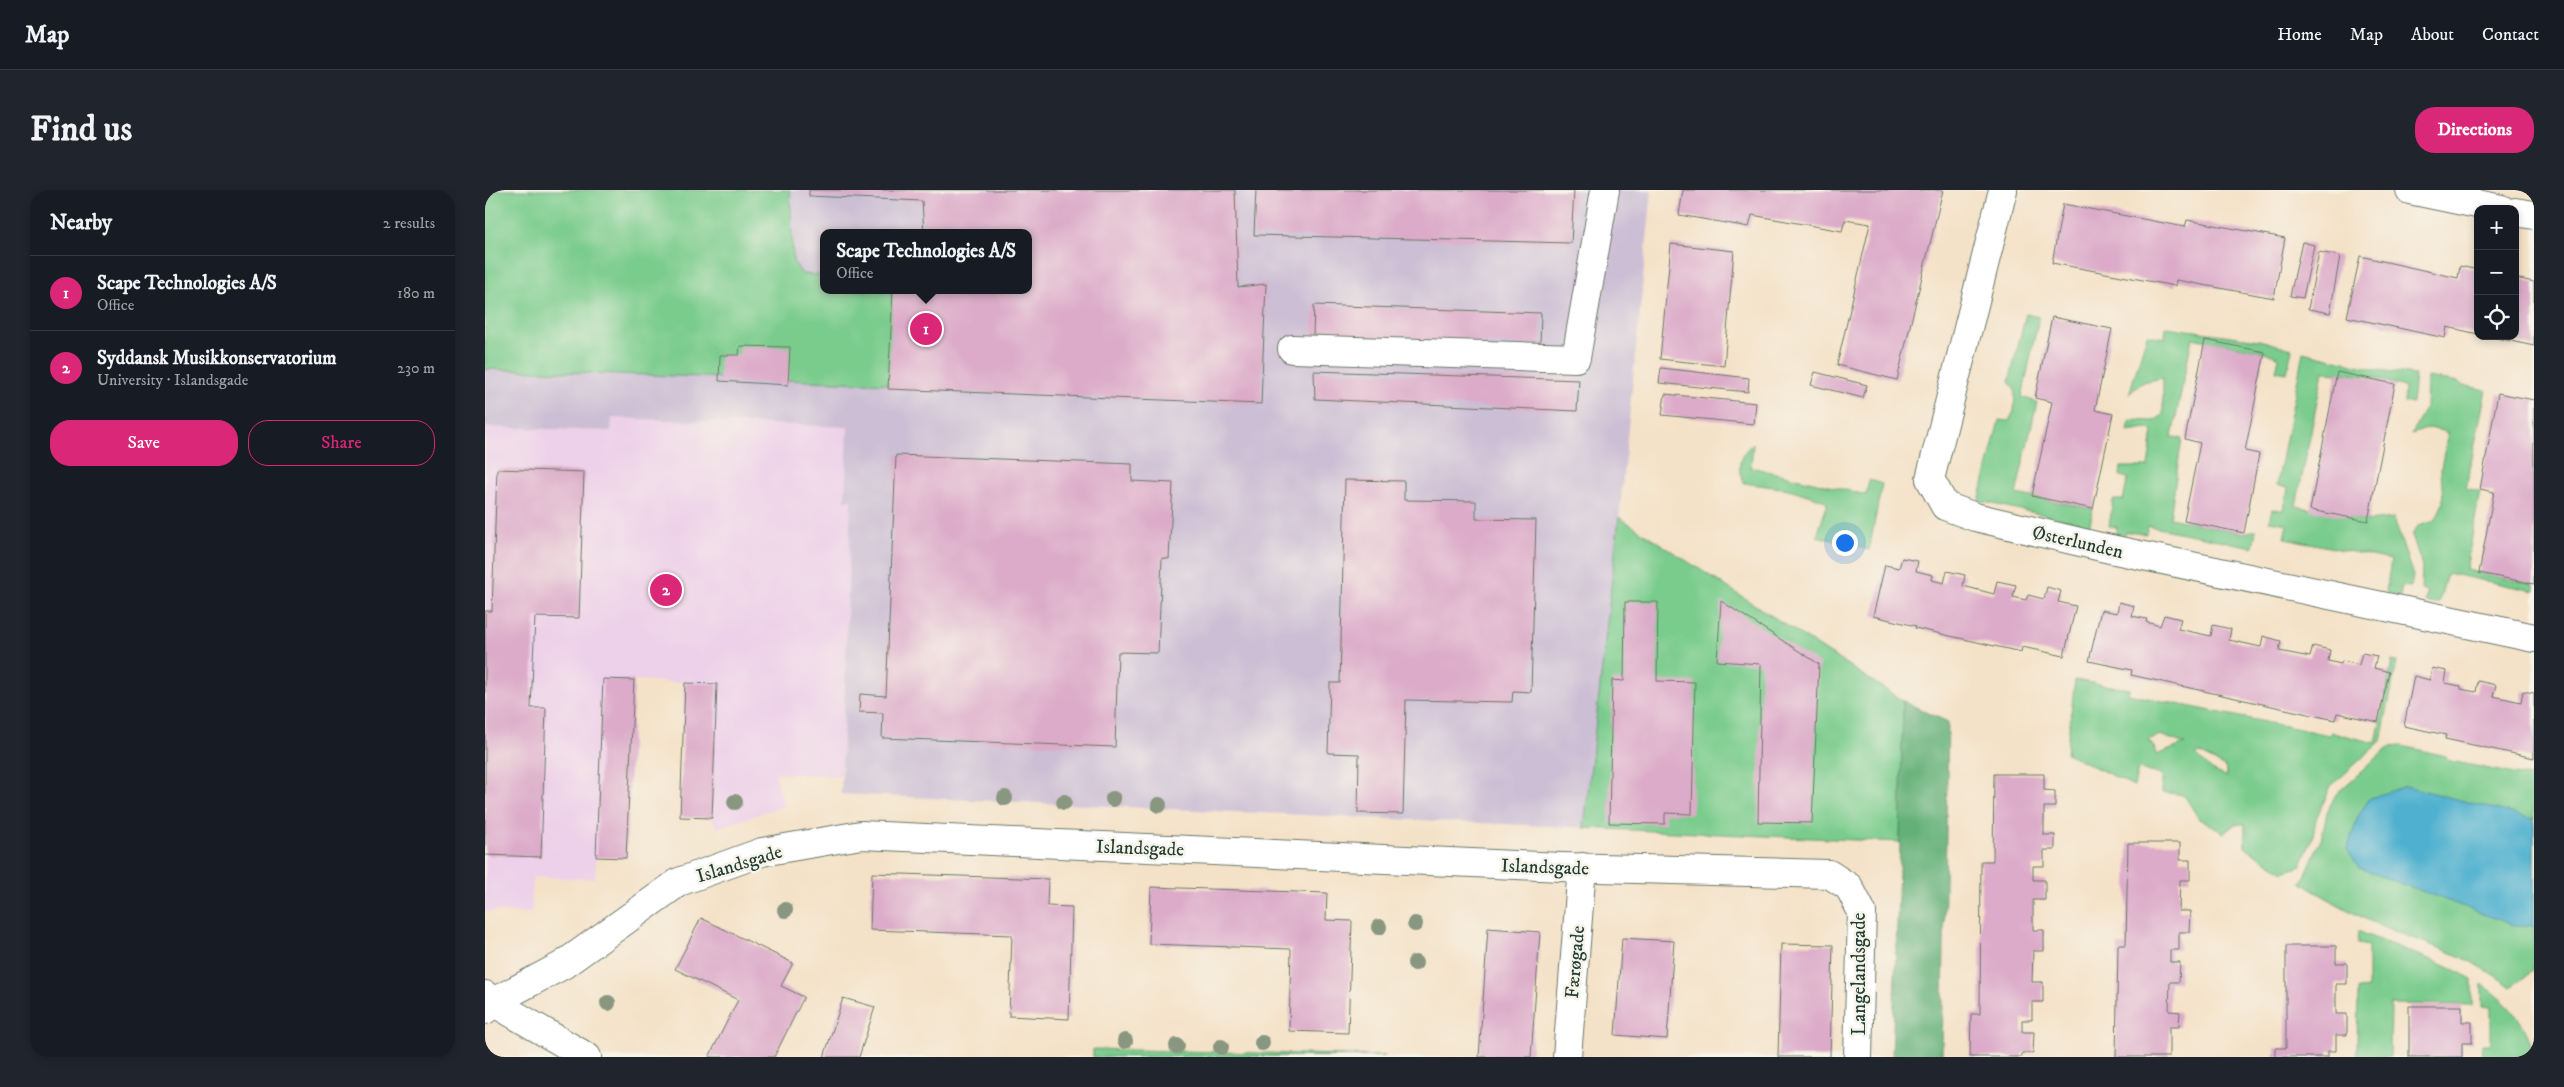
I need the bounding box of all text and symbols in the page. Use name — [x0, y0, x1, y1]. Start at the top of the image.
text: Map — [25, 20, 69, 50]
text: Home — [2277, 24, 2322, 46]
text: Map — [2350, 24, 2383, 46]
text: About — [2411, 24, 2454, 46]
text: Contact — [2482, 24, 2539, 46]
button: Directions — [2415, 107, 2534, 153]
text: Find us — [30, 108, 132, 152]
map controls — [2474, 205, 2519, 340]
button: + — [2474, 205, 2519, 250]
text: Nearby — [50, 210, 112, 236]
text: 2 results — [383, 213, 435, 233]
popup — [820, 229, 1032, 294]
text: Scape Technologies A/S — [836, 240, 1016, 263]
button: − — [2474, 250, 2519, 295]
text: Office — [836, 263, 873, 283]
text: Scape Technologies A/S — [97, 272, 277, 295]
text: 1 — [63, 283, 69, 303]
text: 180 m — [397, 283, 435, 303]
text: Office — [97, 295, 134, 315]
button: locate — [2474, 295, 2519, 340]
pin: 1 — [910, 310, 942, 348]
text: Syddansk Musikkonservatorium — [97, 347, 336, 370]
text: 2 — [62, 358, 70, 378]
text: 230 m — [397, 358, 435, 378]
text: University · Islandsgade — [97, 370, 248, 390]
button: Save — [50, 420, 238, 466]
button: Share — [248, 420, 435, 466]
street label: Østerlunden — [2030, 521, 2125, 564]
your location — [1832, 530, 1858, 556]
pin: 2 — [650, 571, 682, 609]
street label: Islandsgade — [1095, 835, 1185, 862]
street label: Islandsgade — [694, 840, 785, 888]
street label: Islandsgade — [1500, 854, 1590, 881]
street label: Langelandsgade — [1848, 912, 1871, 1035]
street label: Færøgade — [1561, 925, 1590, 1000]

